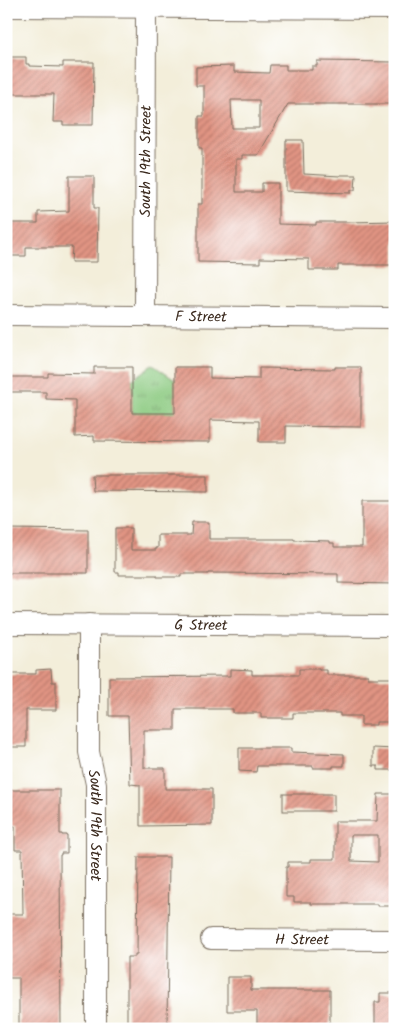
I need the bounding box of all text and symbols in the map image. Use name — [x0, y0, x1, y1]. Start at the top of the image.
street label: South 19th Street — [134, 105, 159, 217]
street label: F Street — [175, 305, 227, 330]
street label: G Street — [174, 614, 228, 638]
street label: South 19th Street — [80, 767, 107, 881]
street label: H Street — [275, 928, 329, 953]

